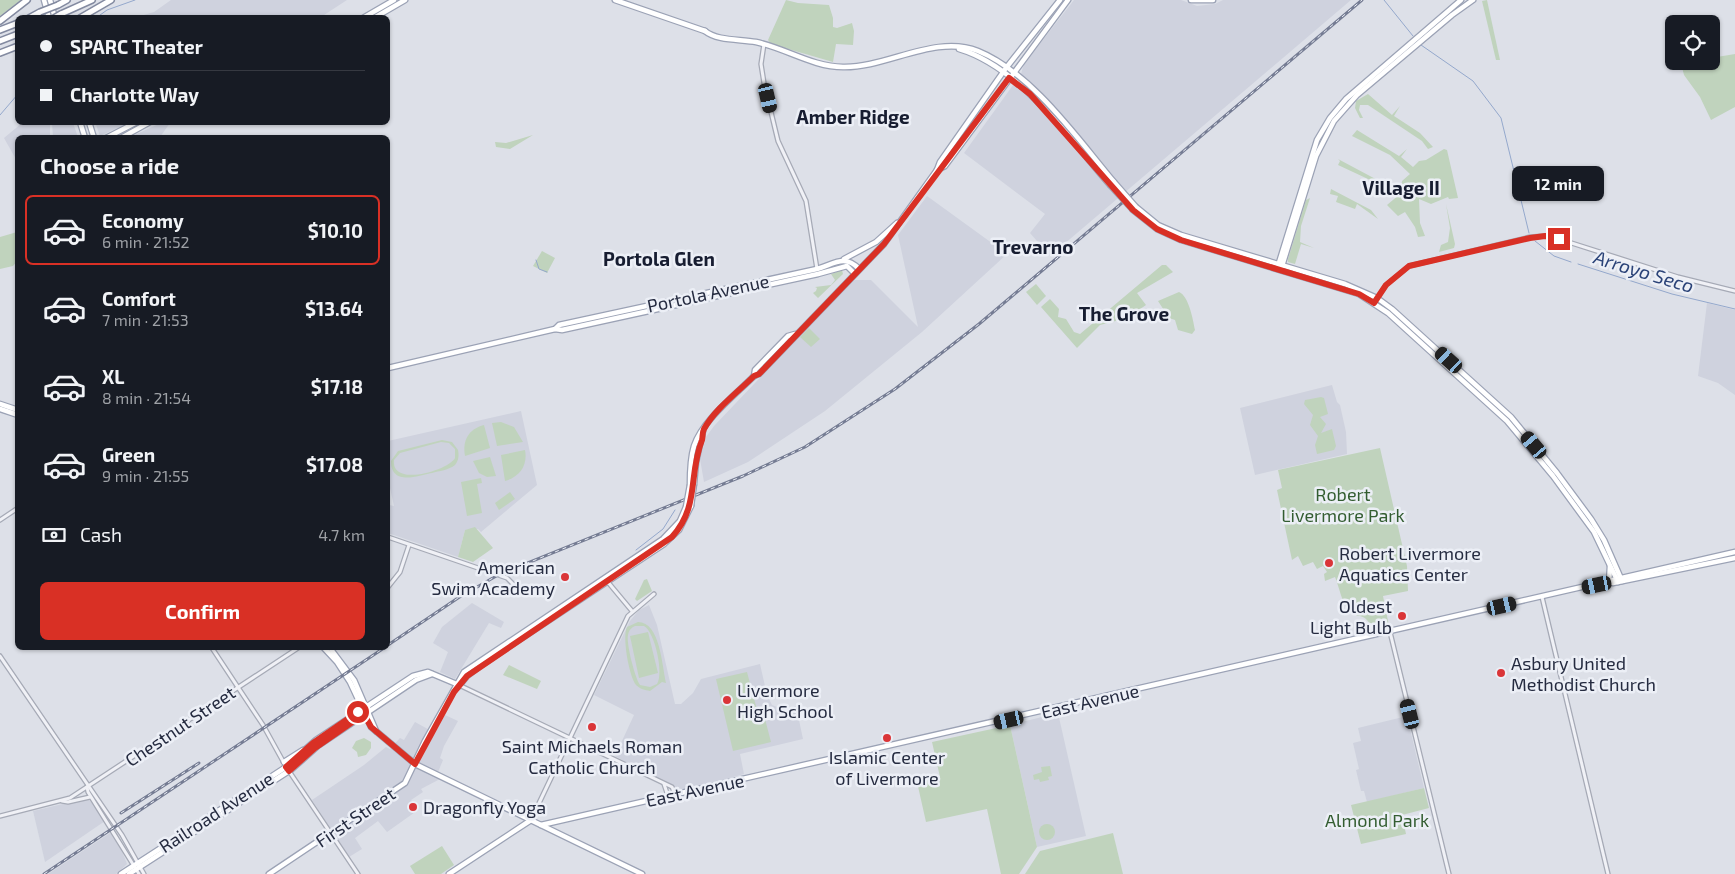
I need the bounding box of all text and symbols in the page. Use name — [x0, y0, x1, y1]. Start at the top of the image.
map controls — [1665, 15, 1720, 70]
button: locate — [1665, 15, 1720, 70]
text: SPARC Theater — [70, 35, 203, 58]
car — [757, 82, 778, 114]
text: Charlotte Way — [70, 83, 199, 106]
district label: Amber Ridge — [796, 105, 910, 128]
text: Choose a ride — [40, 152, 179, 178]
callout: 12 min — [1513, 166, 1605, 202]
text: 12 min — [1534, 174, 1582, 193]
district label: Village II — [1362, 176, 1440, 199]
icon: car — [42, 208, 87, 253]
text: Economy — [102, 209, 184, 232]
text: $10.10 — [308, 219, 363, 242]
route end — [1548, 228, 1570, 250]
text: 6 min · 21:52 — [102, 232, 190, 251]
district label: Trevarno — [993, 235, 1073, 258]
water label: Arroyo Seco — [1590, 245, 1697, 298]
district label: Portola Glen — [603, 247, 715, 270]
street label: Portola Avenue — [645, 269, 771, 317]
icon: car — [42, 286, 87, 331]
text: Comfort — [102, 287, 176, 310]
text: $13.64 — [305, 297, 363, 320]
district label: The Grove — [1079, 302, 1169, 325]
text: 7 min · 21:53 — [102, 310, 189, 329]
car — [1432, 344, 1465, 376]
icon: car — [42, 364, 87, 409]
text: XL — [102, 365, 124, 388]
text: $17.18 — [311, 375, 363, 398]
text: 8 min · 21:54 — [102, 388, 191, 407]
car — [1518, 429, 1549, 461]
icon: car — [42, 442, 87, 487]
text: Green — [102, 443, 155, 466]
text: $17.08 — [306, 453, 363, 476]
text: 9 min · 21:55 — [102, 466, 189, 485]
park label: Robert Livermore Park — [1281, 483, 1405, 526]
icon: cash — [40, 521, 68, 549]
text: Cash — [80, 523, 122, 546]
text: 4.7 km — [318, 525, 365, 544]
place label: Robert Livermore Aquatics Center — [1339, 542, 1481, 585]
place label: American Swim Academy — [431, 556, 555, 599]
marker: Robert Livermore Aquatics Center — [1323, 557, 1335, 569]
marker: American Swim Academy — [559, 571, 571, 583]
car — [1580, 575, 1613, 595]
button: Confirm — [40, 582, 365, 640]
place label: Oldest Light Bulb — [1310, 595, 1392, 638]
car — [1485, 595, 1518, 617]
marker: Oldest Light Bulb — [1396, 610, 1408, 622]
place label: Asbury United Methodist Church — [1511, 652, 1656, 695]
marker: Asbury United Methodist Church — [1495, 667, 1507, 679]
place label: Livermore High School — [737, 679, 834, 722]
street label: East Avenue — [1039, 679, 1141, 723]
street label: Chestnut Street — [121, 681, 239, 771]
marker: Livermore High School — [721, 694, 733, 706]
car — [1399, 698, 1420, 730]
route start — [347, 701, 369, 723]
car — [992, 709, 1025, 731]
marker: Saint Michaels Roman Catholic Church — [586, 721, 598, 733]
marker: Islamic Center of Livermore — [881, 732, 893, 744]
place label: Saint Michaels Roman Catholic Church — [502, 735, 682, 778]
place label: Islamic Center of Livermore — [829, 746, 945, 789]
street label: Railroad Avenue — [155, 767, 277, 857]
street label: East Avenue — [644, 769, 746, 811]
street label: First Street — [311, 782, 399, 852]
place label: Dragonfly Yoga — [423, 796, 546, 818]
marker: Dragonfly Yoga — [407, 801, 419, 813]
park label: Almond Park — [1325, 809, 1429, 831]

